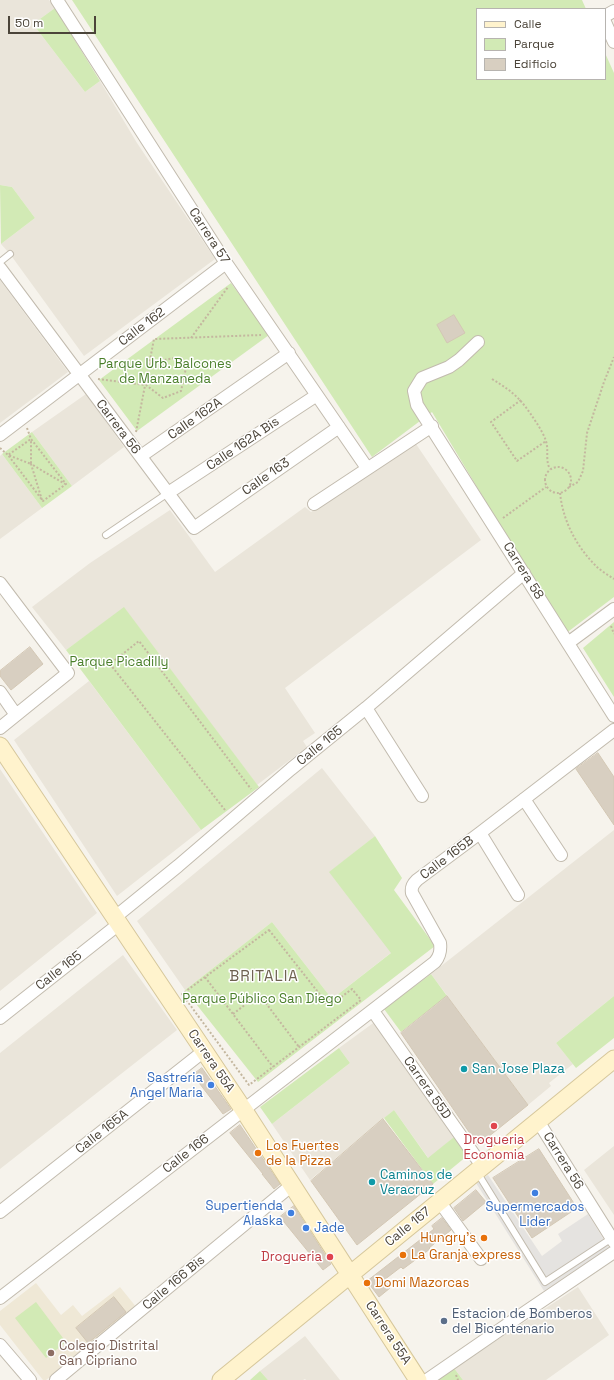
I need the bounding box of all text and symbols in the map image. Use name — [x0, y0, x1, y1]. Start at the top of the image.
scale bar — [10, 8, 98, 34]
legend — [476, 8, 606, 80]
text: 50 m — [15, 15, 43, 31]
text: Calle — [514, 16, 542, 32]
text: Parque — [514, 36, 554, 52]
text: Edificio — [514, 56, 557, 72]
street label: Carrera 57 — [185, 205, 233, 267]
street label: Calle 162 — [116, 304, 168, 350]
park label: Parque Urb. Balcones de Manzaneda — [98, 356, 232, 387]
street label: Calle 162A — [165, 395, 225, 443]
street label: Carrera 56 — [92, 397, 144, 457]
street label: Calle 162A Bis — [204, 414, 282, 474]
street label: Calle 163 — [239, 455, 293, 499]
street label: Carrera 58 — [499, 540, 547, 602]
park label: Parque Picadilly — [69, 654, 169, 670]
street label: Calle 165 — [294, 723, 346, 769]
street label: Calle 165B — [417, 833, 477, 883]
street label: Calle 165 — [33, 948, 85, 994]
district label: BRITALIA — [229, 968, 299, 986]
park label: Parque Público San Diego — [182, 991, 342, 1007]
street label: Carrera 55A — [184, 1027, 238, 1095]
street label: Carrera 55D — [400, 1054, 454, 1122]
place label: San Jose Plaza — [472, 1061, 565, 1077]
marker: San Jose Plaza — [459, 1064, 469, 1074]
place label: Sastreria Angel Maria — [130, 1070, 203, 1101]
marker: Sastreria Angel Maria — [206, 1080, 216, 1090]
street label: Calle 165A — [73, 1107, 131, 1157]
marker: Drogueria Economia — [489, 1121, 499, 1131]
street label: Carrera 56 — [539, 1130, 587, 1192]
street label: Calle 166 — [160, 1131, 212, 1177]
place label: Drogueria Economia — [464, 1132, 524, 1163]
place label: Los Fuertes de la Pizza — [266, 1138, 339, 1169]
marker: Los Fuertes de la Pizza — [253, 1148, 263, 1158]
place label: Caminos de Veracruz — [380, 1167, 452, 1198]
marker: Caminos de Veracruz — [367, 1177, 377, 1187]
marker: Supermercados Lider — [530, 1188, 540, 1198]
place label: Supertienda Alaska — [205, 1198, 283, 1229]
place label: Supermercados Lider — [486, 1199, 584, 1230]
street label: Calle 167 — [382, 1204, 434, 1250]
marker: Supertienda Alaska — [286, 1208, 296, 1218]
place label: Jade — [314, 1220, 345, 1236]
marker: Jade — [301, 1223, 311, 1233]
place label: Hungry's — [420, 1230, 476, 1246]
marker: Hungry's — [479, 1233, 489, 1243]
place label: La Granja express — [411, 1247, 521, 1263]
place label: Drogueria — [261, 1249, 322, 1265]
marker: La Granja express — [398, 1250, 408, 1260]
street label: Calle 166 Bis — [140, 1252, 208, 1314]
marker: Drogueria — [325, 1252, 335, 1262]
place label: Domi Mazorcas — [375, 1275, 469, 1291]
marker: Domi Mazorcas — [362, 1278, 372, 1288]
street label: Carrera 55A — [362, 1298, 414, 1368]
place label: Estacion de Bomberos del Bicentenario — [452, 1306, 592, 1337]
marker: Estacion de Bomberos del Bicentenario — [439, 1316, 449, 1326]
place label: Colegio Distrital San Cipriano — [59, 1338, 158, 1369]
marker: Colegio Distrital San Cipriano — [46, 1348, 56, 1358]

